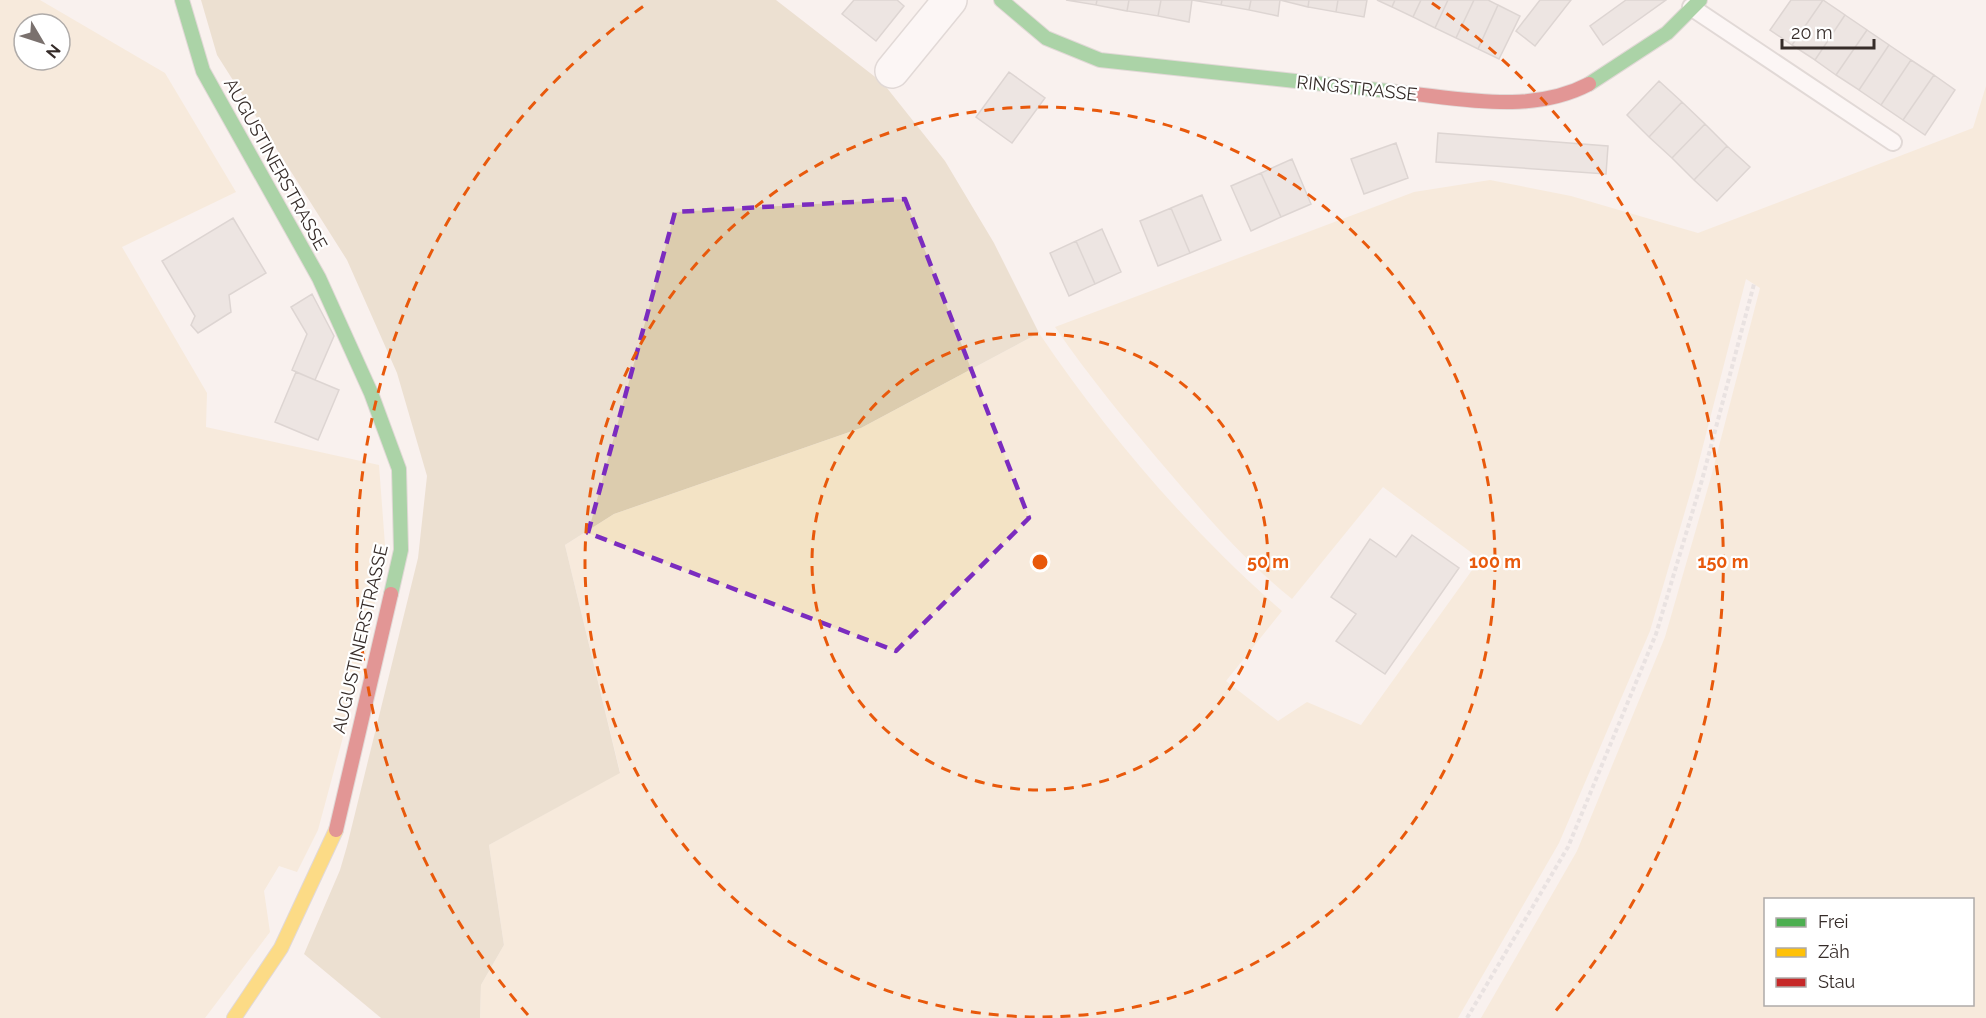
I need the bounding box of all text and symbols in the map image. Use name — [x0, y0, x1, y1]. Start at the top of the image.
north arrow — [12, 12, 72, 72]
scale bar — [1782, 12, 1874, 50]
text: 20 m — [1791, 22, 1833, 43]
text: N — [42, 40, 64, 62]
street label: RINGSTRASSE — [1296, 71, 1418, 105]
street label: AUGUSTINERSTRASSE — [220, 74, 332, 254]
street label: AUGUSTINERSTRASSE — [328, 543, 392, 735]
text: 50 m — [1247, 551, 1289, 572]
text: 100 m — [1469, 551, 1521, 572]
text: 150 m — [1698, 551, 1749, 572]
centre of rings — [1030, 552, 1050, 572]
legend — [1764, 898, 1974, 1006]
text: Frei — [1818, 911, 1848, 932]
text: Zäh — [1818, 941, 1850, 962]
text: Stau — [1818, 971, 1855, 992]

